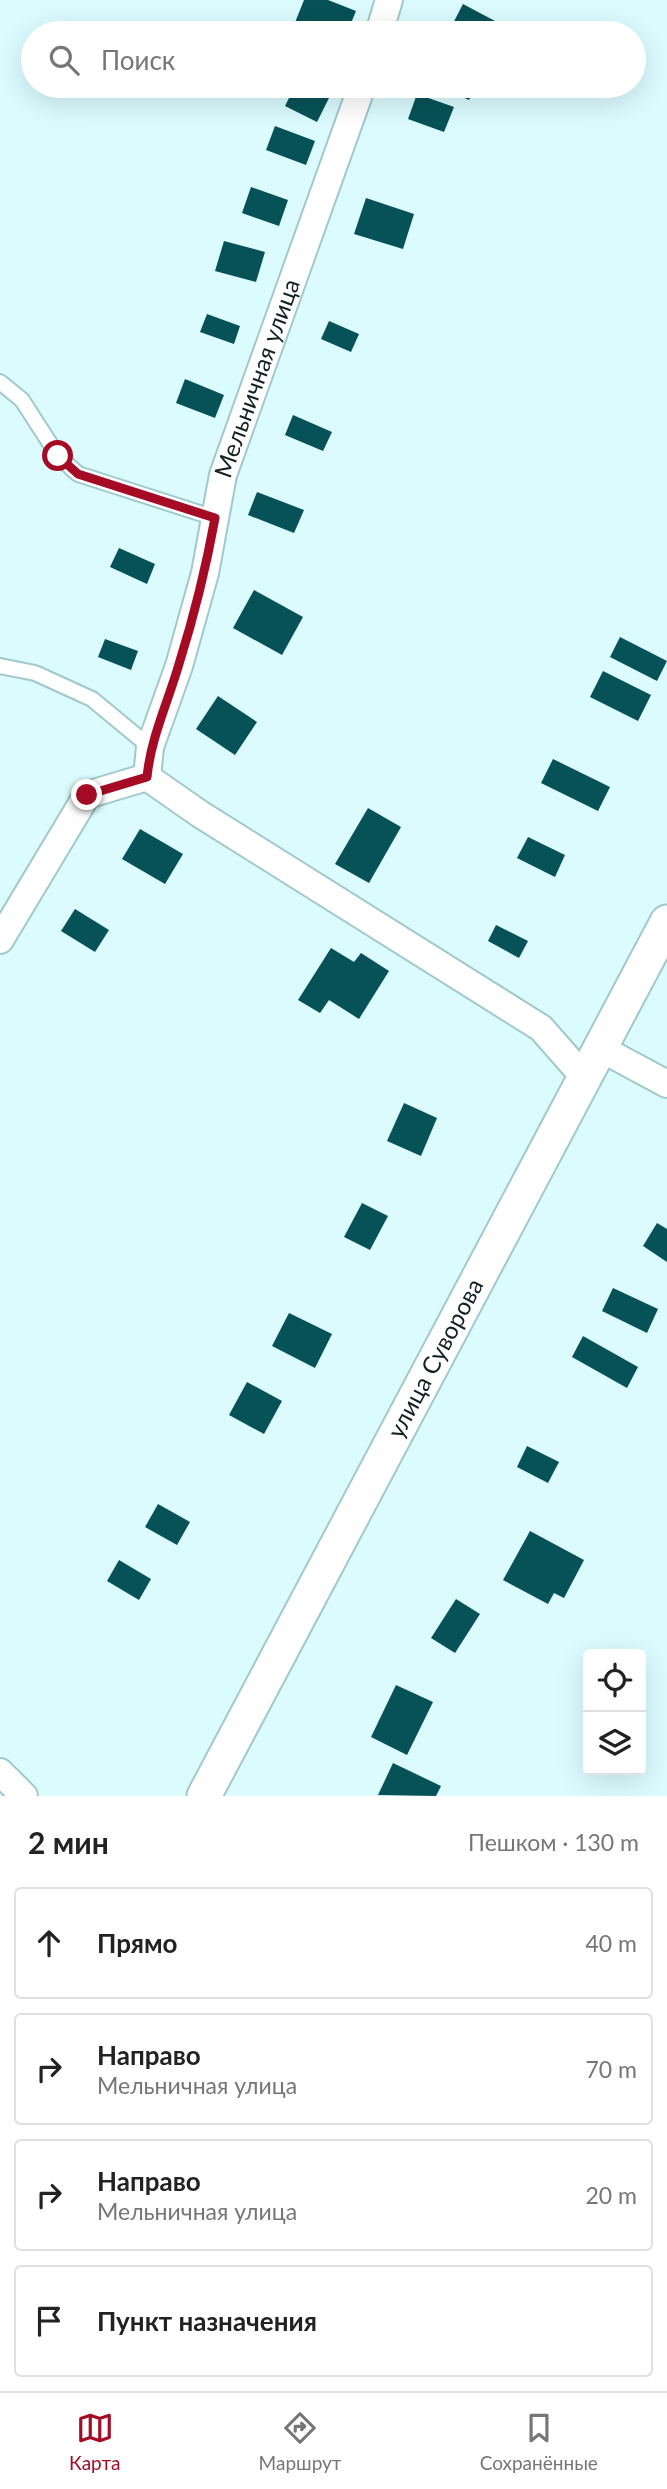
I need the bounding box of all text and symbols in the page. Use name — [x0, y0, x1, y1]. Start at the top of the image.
search box — [21, 21, 646, 98]
icon: search — [45, 41, 83, 79]
text: Поиск — [101, 44, 175, 76]
street label: Мельничная улица — [207, 275, 305, 481]
route start — [42, 440, 73, 471]
route end — [71, 779, 102, 810]
street label: улица Суворова — [380, 1273, 488, 1443]
map controls — [583, 1649, 646, 1775]
button: locate — [583, 1649, 646, 1712]
button: layers — [583, 1712, 646, 1775]
text: 2 мин — [28, 1824, 109, 1860]
text: Пешком · 130 m — [468, 1828, 639, 1856]
icon: ahead — [30, 1924, 68, 1962]
text: Прямо — [97, 1927, 178, 1959]
text: 40 m — [586, 1929, 637, 1957]
text: Направо — [97, 2039, 201, 2071]
icon: right — [30, 2050, 68, 2088]
text: 70 m — [586, 2055, 637, 2083]
text: Мельничная улица — [97, 2071, 297, 2099]
text: Направо — [97, 2165, 201, 2197]
icon: right — [30, 2176, 68, 2214]
text: 20 m — [586, 2181, 637, 2209]
text: Мельничная улица — [97, 2197, 297, 2225]
icon: arrive — [30, 2302, 68, 2340]
text: Пункт назначения — [97, 2305, 317, 2337]
tab: Карта — [69, 2409, 120, 2474]
tab: Маршрут — [259, 2409, 341, 2474]
tab: Сохранённые — [480, 2409, 598, 2474]

